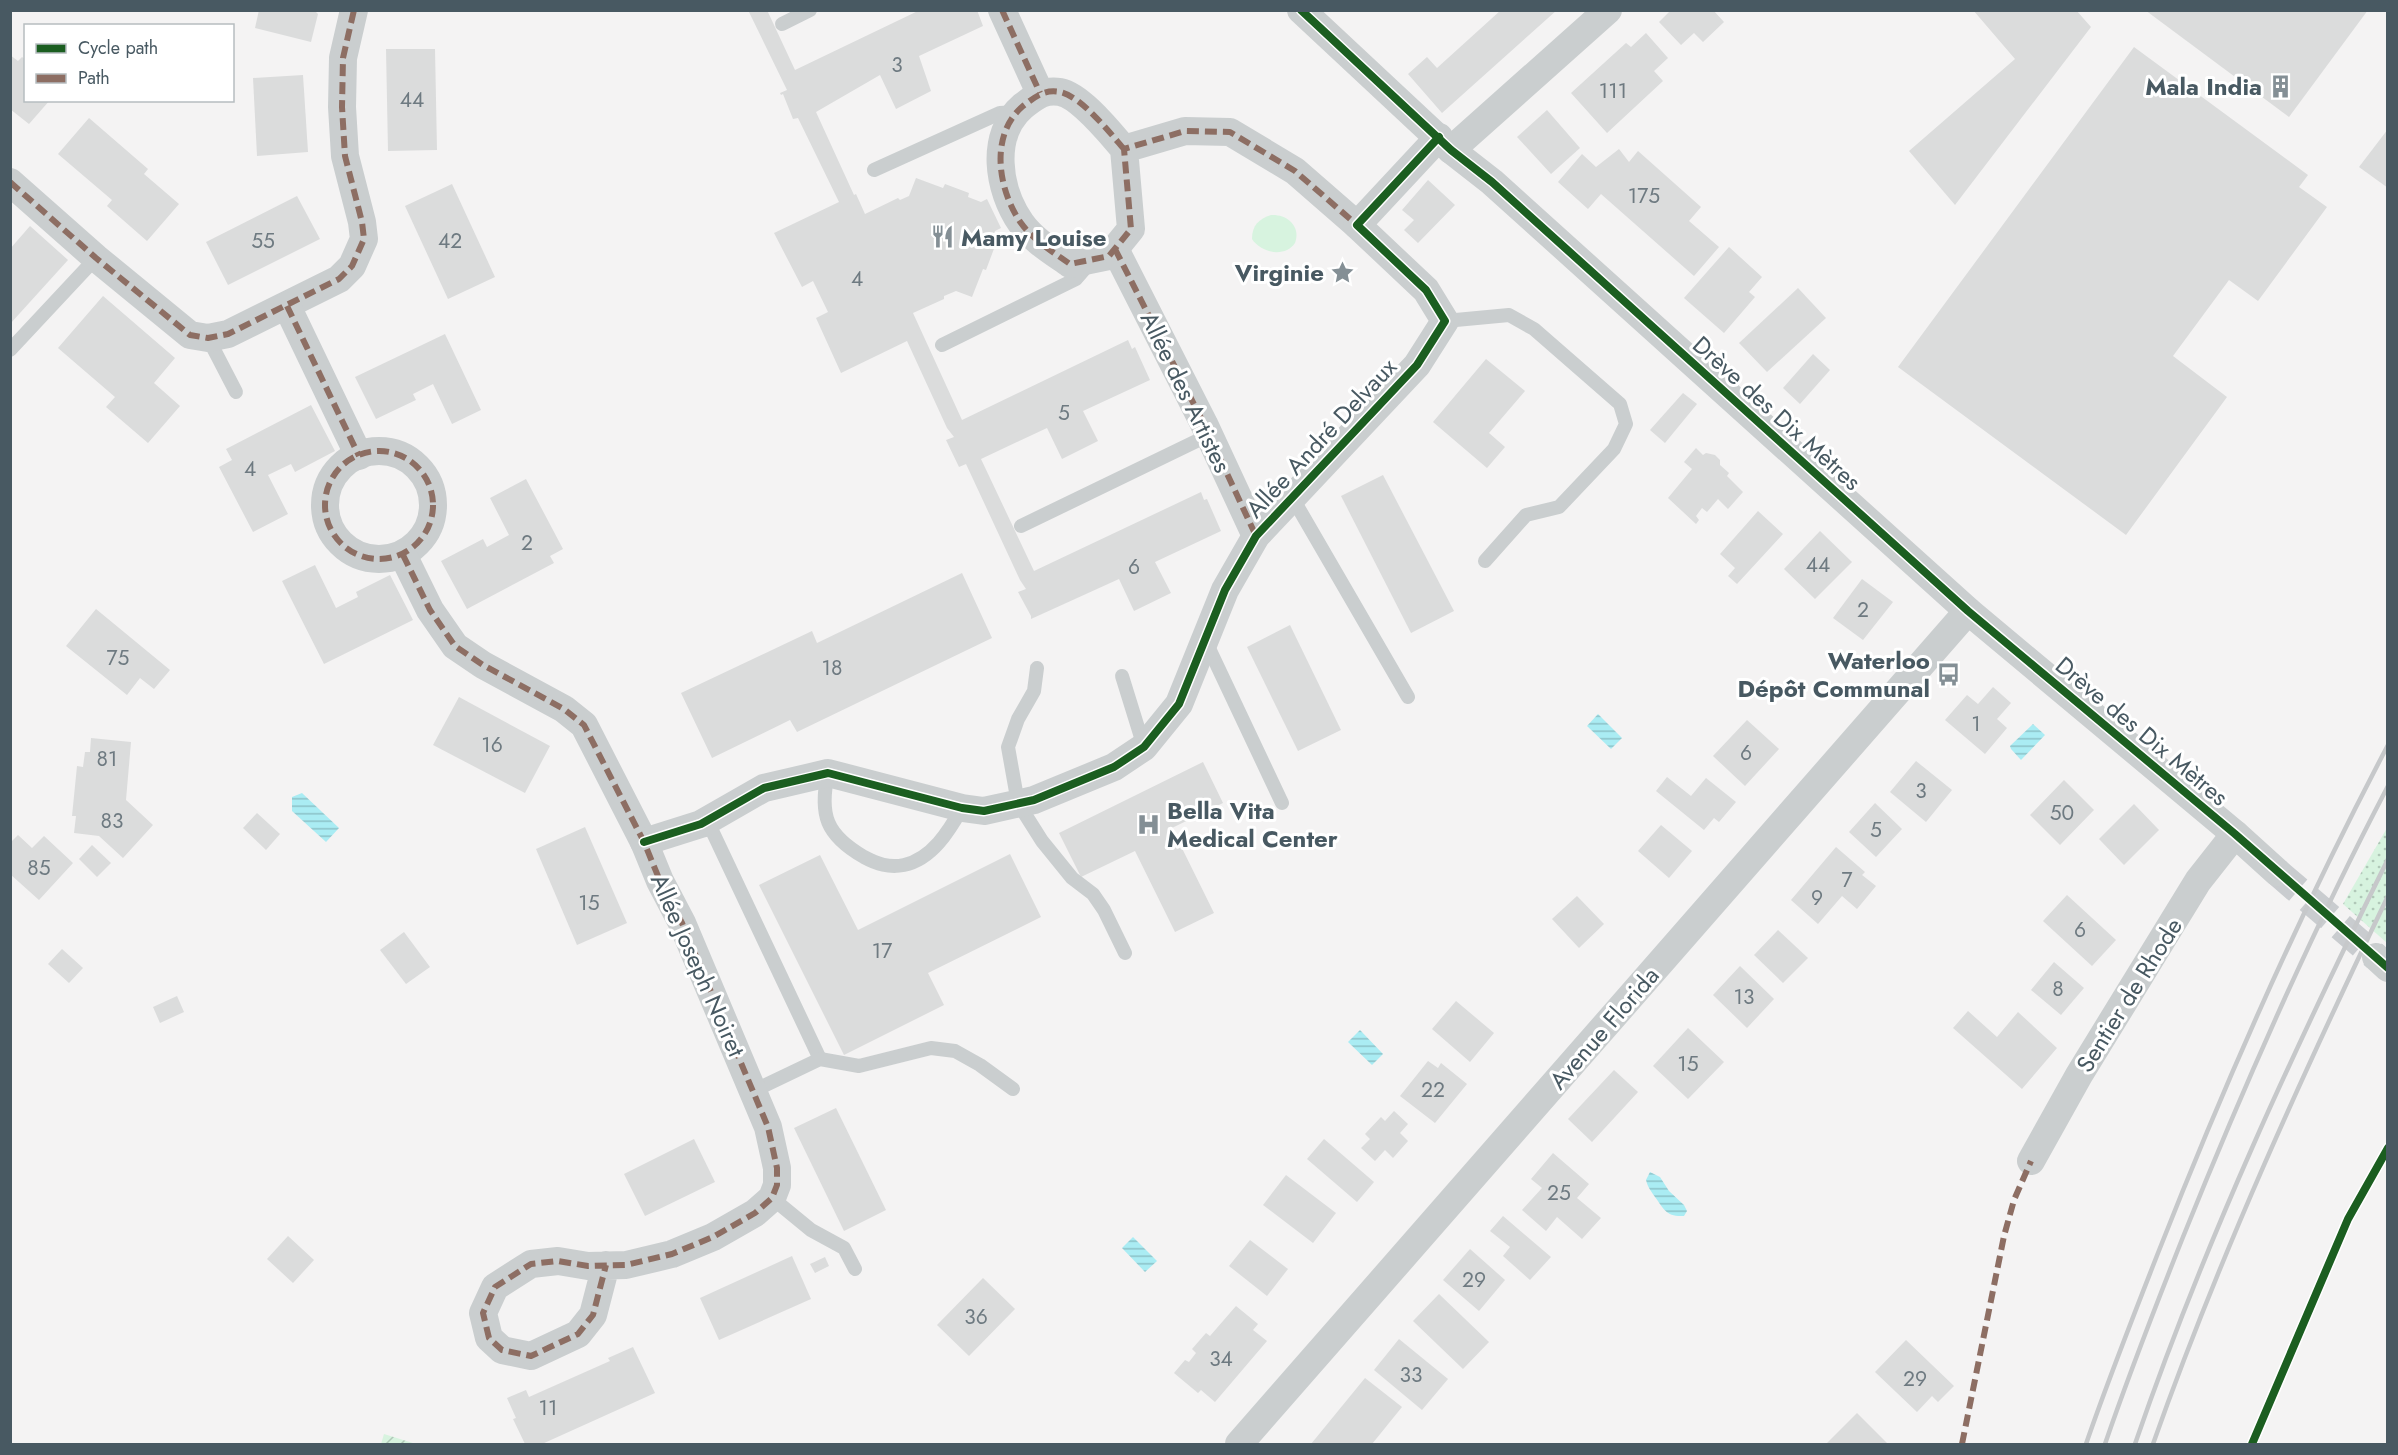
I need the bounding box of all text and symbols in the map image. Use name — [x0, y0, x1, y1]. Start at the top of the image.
legend — [24, 24, 234, 102]
text: Cycle path — [78, 35, 158, 61]
house number: 3 — [891, 50, 903, 80]
text: Path — [78, 65, 110, 91]
place label: Mala India — [2145, 69, 2262, 104]
building icon: Mala India — [2267, 73, 2293, 99]
house number: 111 — [1599, 76, 1627, 106]
house number: 44 — [400, 85, 424, 115]
house number: 175 — [1628, 181, 1660, 211]
place label: Mamy Louise — [961, 220, 1107, 255]
restaurant icon: Mamy Louise — [930, 224, 956, 250]
house number: 55 — [251, 226, 275, 256]
house number: 42 — [438, 226, 462, 256]
place label: Virginie — [1234, 255, 1324, 290]
place icon: Virginie — [1329, 259, 1355, 285]
house number: 4 — [851, 264, 863, 294]
street label: Allée des Artistes — [1132, 306, 1240, 478]
street label: Drève des Dix Mètres — [1685, 328, 1869, 498]
street label: Allée André Delvaux — [1237, 350, 1405, 526]
house number: 5 — [1058, 398, 1070, 428]
house number: 4 — [244, 454, 256, 484]
house number: 2 — [521, 528, 533, 558]
house number: 44 — [1806, 550, 1830, 580]
house number: 6 — [1128, 552, 1140, 582]
house number: 2 — [1857, 595, 1869, 625]
house number: 75 — [107, 643, 129, 673]
place label: Waterloo Dépôt Communal — [1737, 643, 1930, 706]
street label: Drève des Dix Mètres — [2048, 648, 2236, 814]
house number: 18 — [822, 653, 842, 683]
bus stop icon: Waterloo Dépôt Communal — [1935, 661, 1961, 687]
house number: 1 — [1971, 709, 1981, 739]
house number: 16 — [481, 730, 503, 760]
house number: 6 — [1740, 738, 1752, 768]
house number: 81 — [97, 744, 117, 774]
house number: 3 — [1915, 776, 1927, 806]
place label: Bella Vita Medical Center — [1167, 793, 1338, 856]
house number: 50 — [2050, 798, 2074, 828]
house number: 83 — [101, 806, 123, 836]
hospital icon: Bella Vita Medical Center — [1136, 811, 1162, 837]
house number: 5 — [1870, 815, 1882, 845]
house number: 85 — [27, 853, 51, 883]
house number: 7 — [1841, 865, 1853, 895]
street label: Allée Joseph Noiret — [642, 868, 754, 1062]
house number: 9 — [1811, 883, 1823, 913]
house number: 15 — [578, 888, 600, 918]
street label: Sentier de Rhode — [2067, 911, 2191, 1079]
house number: 6 — [2074, 915, 2086, 945]
house number: 17 — [872, 936, 892, 966]
street label: Avenue Florida — [1541, 959, 1667, 1097]
house number: 8 — [2052, 974, 2064, 1004]
house number: 13 — [1734, 982, 1754, 1012]
house number: 15 — [1677, 1049, 1699, 1079]
house number: 22 — [1421, 1075, 1445, 1105]
house number: 25 — [1547, 1178, 1571, 1208]
house number: 29 — [1462, 1265, 1486, 1295]
house number: 36 — [964, 1302, 988, 1332]
house number: 34 — [1209, 1344, 1233, 1374]
house number: 33 — [1400, 1360, 1422, 1390]
house number: 29 — [1903, 1364, 1927, 1394]
house number: 11 — [539, 1393, 557, 1423]

